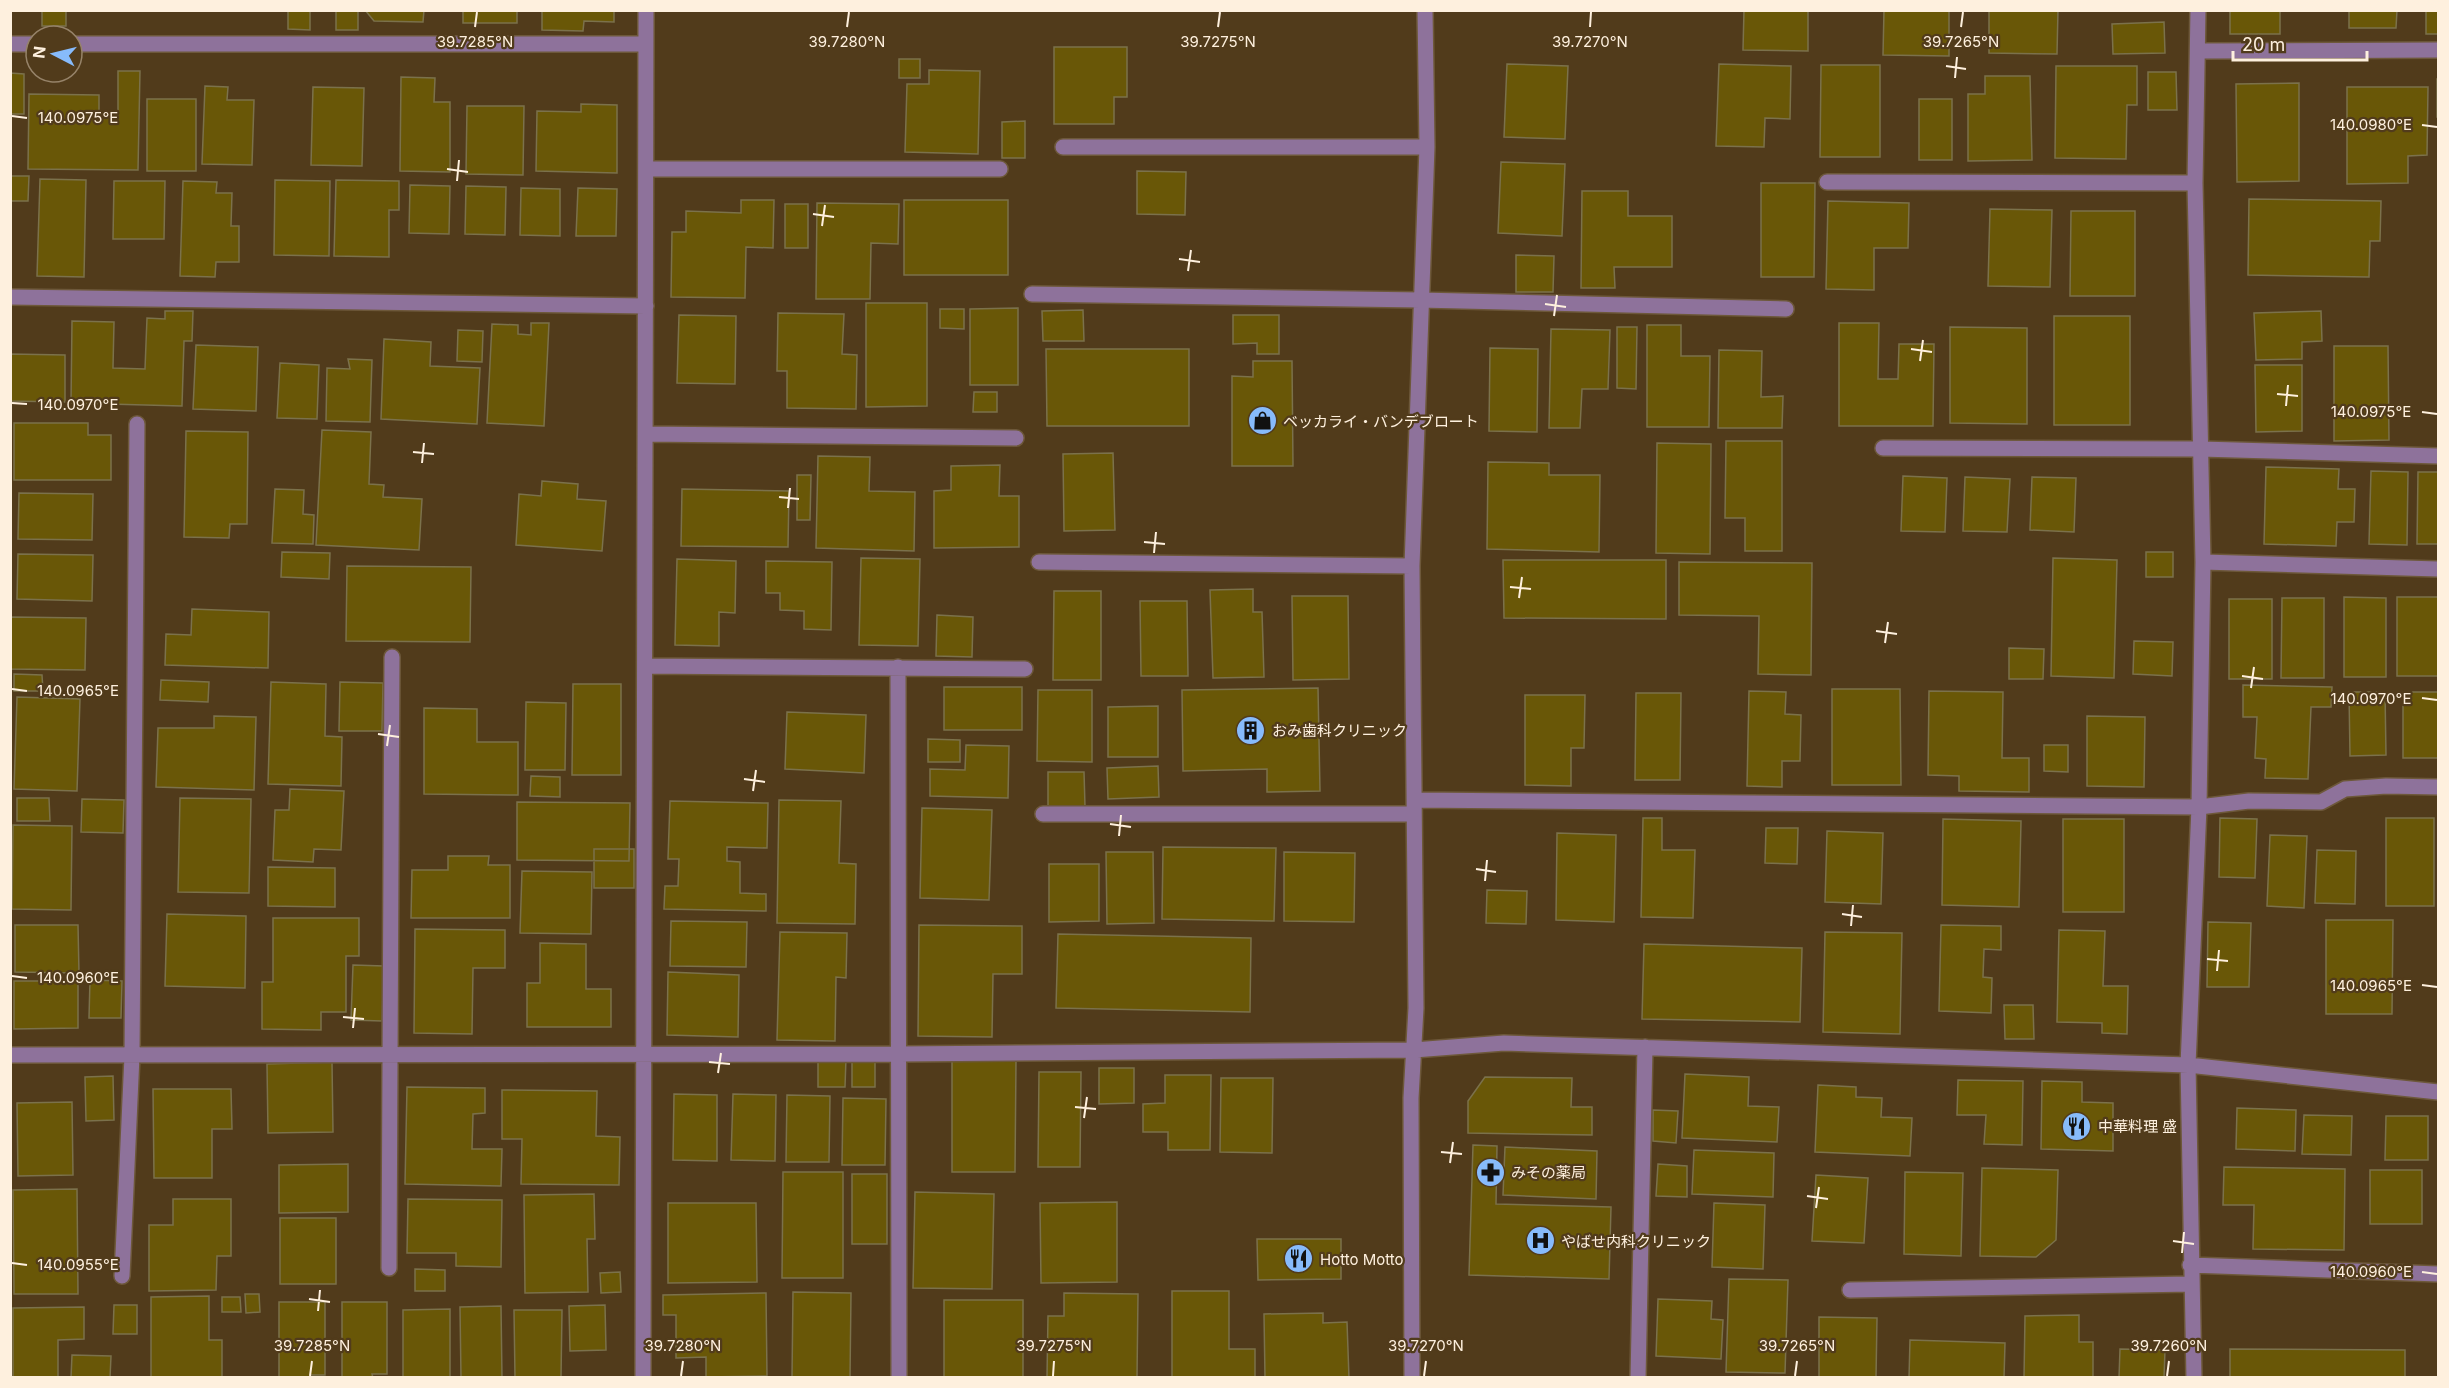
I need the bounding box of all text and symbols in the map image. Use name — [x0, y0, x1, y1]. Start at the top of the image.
north arrow — [24, 24, 84, 84]
scale bar — [2233, 24, 2366, 62]
text: 39.7285°N — [437, 32, 513, 51]
text: 39.7280°N — [809, 32, 885, 51]
text: 39.7275°N — [1180, 32, 1256, 51]
text: 39.7270°N — [1552, 32, 1628, 51]
text: 39.7265°N — [1923, 32, 1999, 51]
text: 20 m — [2242, 34, 2285, 55]
text: N — [28, 45, 50, 59]
text: 140.0975°E — [38, 108, 118, 127]
text: 140.0980°E — [2330, 115, 2412, 134]
text: 140.0970°E — [38, 395, 118, 414]
text: 140.0975°E — [2331, 402, 2411, 421]
shop icon: ベッカライ・バンデブロート — [1246, 405, 1278, 437]
place label: ベッカライ・バンデブロート — [1283, 412, 1479, 431]
text: 140.0965°E — [37, 681, 119, 700]
text: 140.0970°E — [2331, 689, 2411, 708]
building icon: おみ歯科クリニック — [1235, 714, 1267, 746]
place label: おみ歯科クリニック — [1272, 721, 1407, 740]
text: 140.0960°E — [37, 968, 119, 987]
text: 140.0965°E — [2330, 976, 2412, 995]
restaurant icon: 中華料理 盛 — [2061, 1110, 2093, 1142]
place label: 中華料理 盛 — [2098, 1117, 2177, 1136]
pharmacy icon: みその薬局 — [1474, 1156, 1506, 1188]
place label: みその薬局 — [1511, 1163, 1586, 1182]
hospital icon: やばせ内科クリニック — [1524, 1225, 1556, 1257]
place label: やばせ内科クリニック — [1561, 1232, 1711, 1251]
restaurant icon: Hotto Motto — [1283, 1243, 1315, 1275]
place label: Hotto Motto — [1320, 1250, 1404, 1269]
text: 140.0955°E — [37, 1255, 119, 1274]
text: 140.0960°E — [2330, 1262, 2412, 1281]
text: 39.7285°N — [274, 1336, 350, 1355]
text: 39.7280°N — [645, 1336, 721, 1355]
text: 39.7275°N — [1016, 1336, 1092, 1355]
text: 39.7270°N — [1388, 1336, 1464, 1355]
text: 39.7265°N — [1759, 1336, 1835, 1355]
text: 39.7260°N — [2131, 1336, 2207, 1355]

